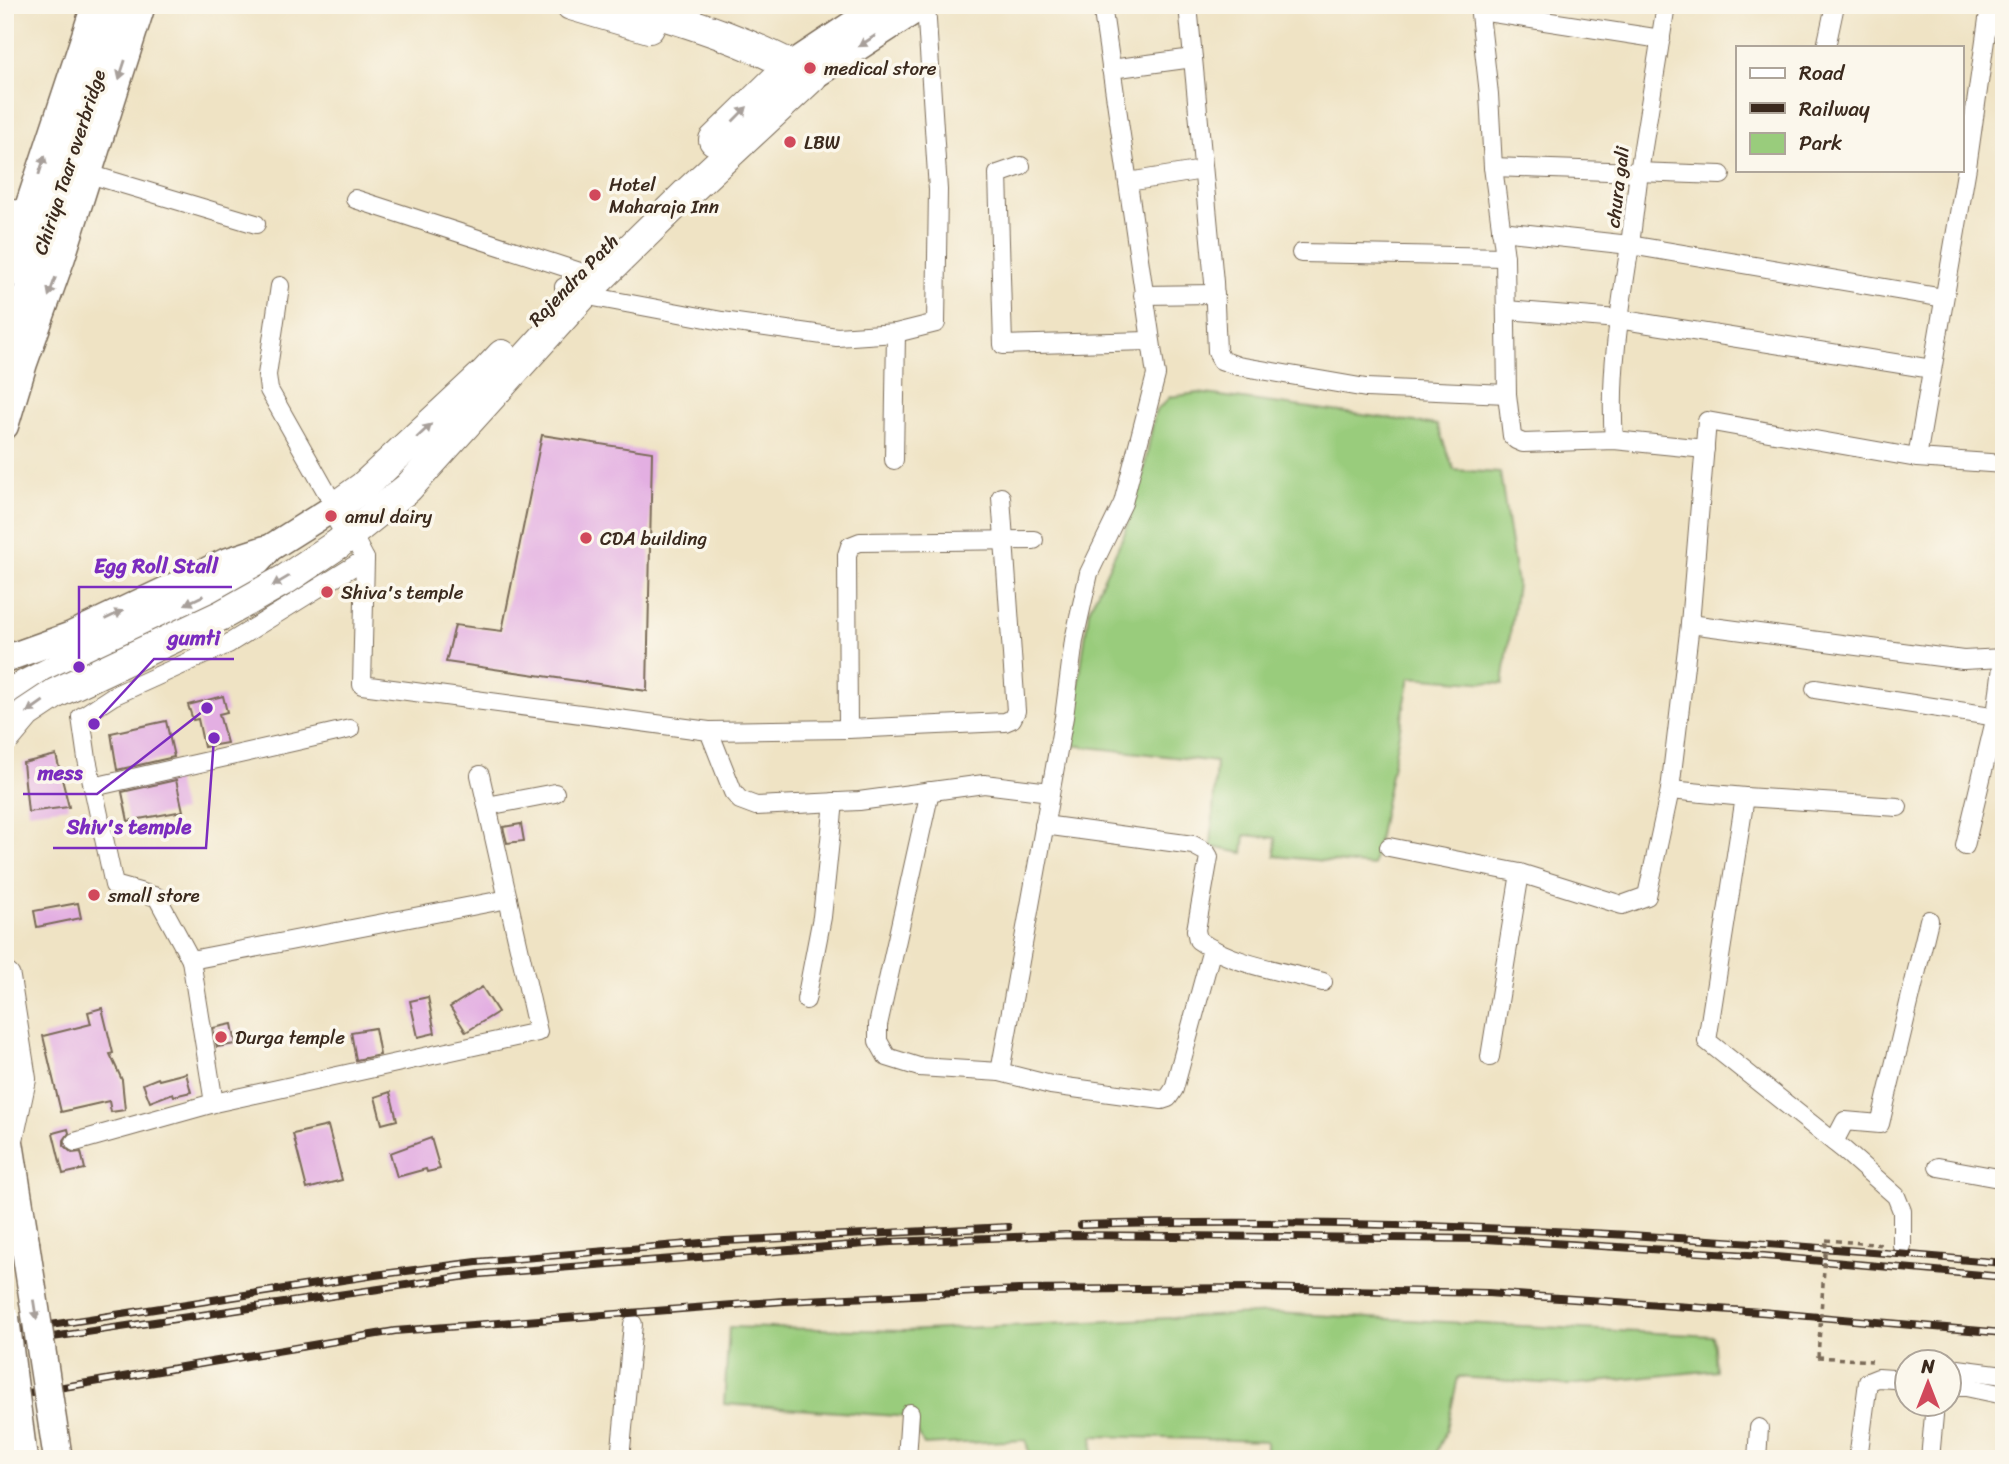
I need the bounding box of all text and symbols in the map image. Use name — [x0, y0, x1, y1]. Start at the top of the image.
one-way arrow — [857, 35, 877, 48]
legend — [1736, 46, 1964, 172]
place label: medical store — [824, 52, 937, 85]
text: Road — [1799, 54, 1846, 92]
one-way arrow — [116, 60, 126, 81]
marker: medical store — [802, 60, 818, 76]
street label: Chiriya Taar overbridge — [24, 65, 115, 259]
text: Railway — [1799, 90, 1870, 128]
one-way arrow — [731, 107, 748, 123]
text: Park — [1799, 124, 1842, 162]
place label: LBW — [804, 126, 840, 159]
marker: LBW — [782, 134, 798, 150]
street label: chura gali — [1596, 144, 1639, 230]
one-way arrow — [37, 155, 48, 176]
place label: Hotel Maharaja Inn — [609, 168, 719, 223]
marker: Hotel Maharaja Inn — [587, 187, 603, 203]
street label: Rajendra Path — [520, 226, 627, 335]
one-way arrow — [46, 276, 57, 297]
one-way arrow — [415, 423, 433, 439]
place label: amul dairy — [345, 500, 432, 533]
marker: amul dairy — [323, 508, 339, 524]
place label: CDA building — [600, 522, 707, 555]
marker: CDA building — [578, 530, 594, 546]
callout: Egg Roll Stall — [79, 545, 232, 587]
text: Egg Roll Stall — [94, 547, 219, 585]
one-way arrow — [271, 575, 290, 588]
place label: Shiva's temple — [341, 576, 464, 609]
marker: Shiva's temple — [319, 584, 335, 600]
one-way arrow — [184, 594, 204, 605]
one-way arrow — [104, 609, 124, 621]
callout: gumti — [154, 617, 234, 659]
text: gumti — [166, 619, 221, 657]
one-way arrow — [26, 700, 44, 714]
callout: mess — [23, 752, 97, 794]
text: mess — [36, 754, 83, 792]
callout: Shiv's temple — [53, 806, 206, 848]
text: Shiv's temple — [66, 808, 192, 846]
place label: small store — [107, 879, 200, 912]
marker: small store — [86, 887, 102, 903]
place label: Durga temple — [235, 1021, 345, 1054]
marker: Durga temple — [213, 1029, 229, 1045]
one-way arrow — [30, 1299, 41, 1321]
north arrow — [1894, 1348, 1964, 1418]
text: N — [1920, 1350, 1935, 1383]

